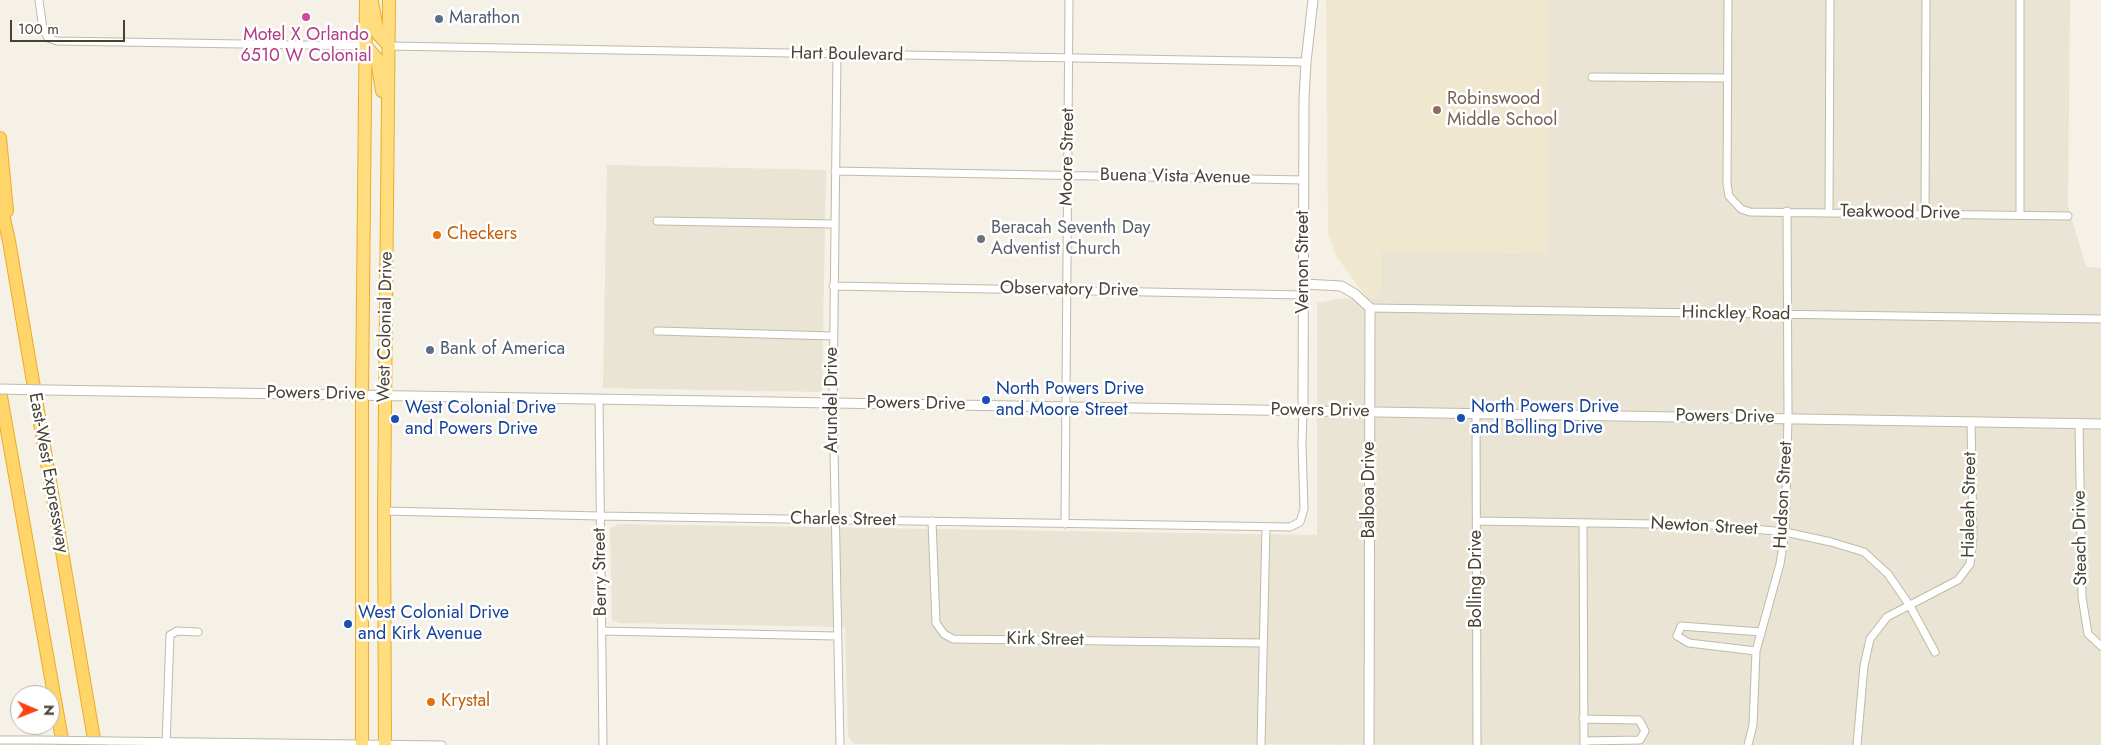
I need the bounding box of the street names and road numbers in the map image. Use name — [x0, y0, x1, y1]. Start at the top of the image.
street label: Hart Boulevard — [790, 43, 904, 67]
street label: Moore Street — [1056, 108, 1080, 206]
street label: Buena Vista Avenue — [1100, 165, 1250, 189]
street label: Teakwood Drive — [1840, 201, 1960, 225]
street label: Vernon Street — [1293, 211, 1315, 313]
street label: West Colonial Drive — [374, 251, 398, 403]
street label: Observatory Drive — [1000, 278, 1138, 302]
street label: Hinckley Road — [1681, 302, 1791, 326]
street label: Arundel Drive — [822, 347, 844, 453]
street label: Powers Drive — [266, 382, 366, 406]
street label: East-West Expressway — [23, 391, 73, 555]
street label: Powers Drive — [866, 392, 966, 416]
street label: Powers Drive — [1270, 399, 1370, 423]
street label: Powers Drive — [1675, 405, 1775, 429]
street label: Balboa Drive — [1359, 441, 1381, 539]
street label: Hudson Street — [1770, 441, 1798, 549]
street label: Hialeah Street — [1958, 452, 1982, 558]
street label: Steach Drive — [2069, 490, 2093, 586]
street label: Charles Street — [790, 508, 896, 532]
street label: Newton Street — [1650, 513, 1758, 541]
street label: Berry Street — [589, 528, 613, 616]
street label: Bolling Drive — [1466, 530, 1488, 628]
street label: Kirk Street — [1006, 629, 1084, 651]

